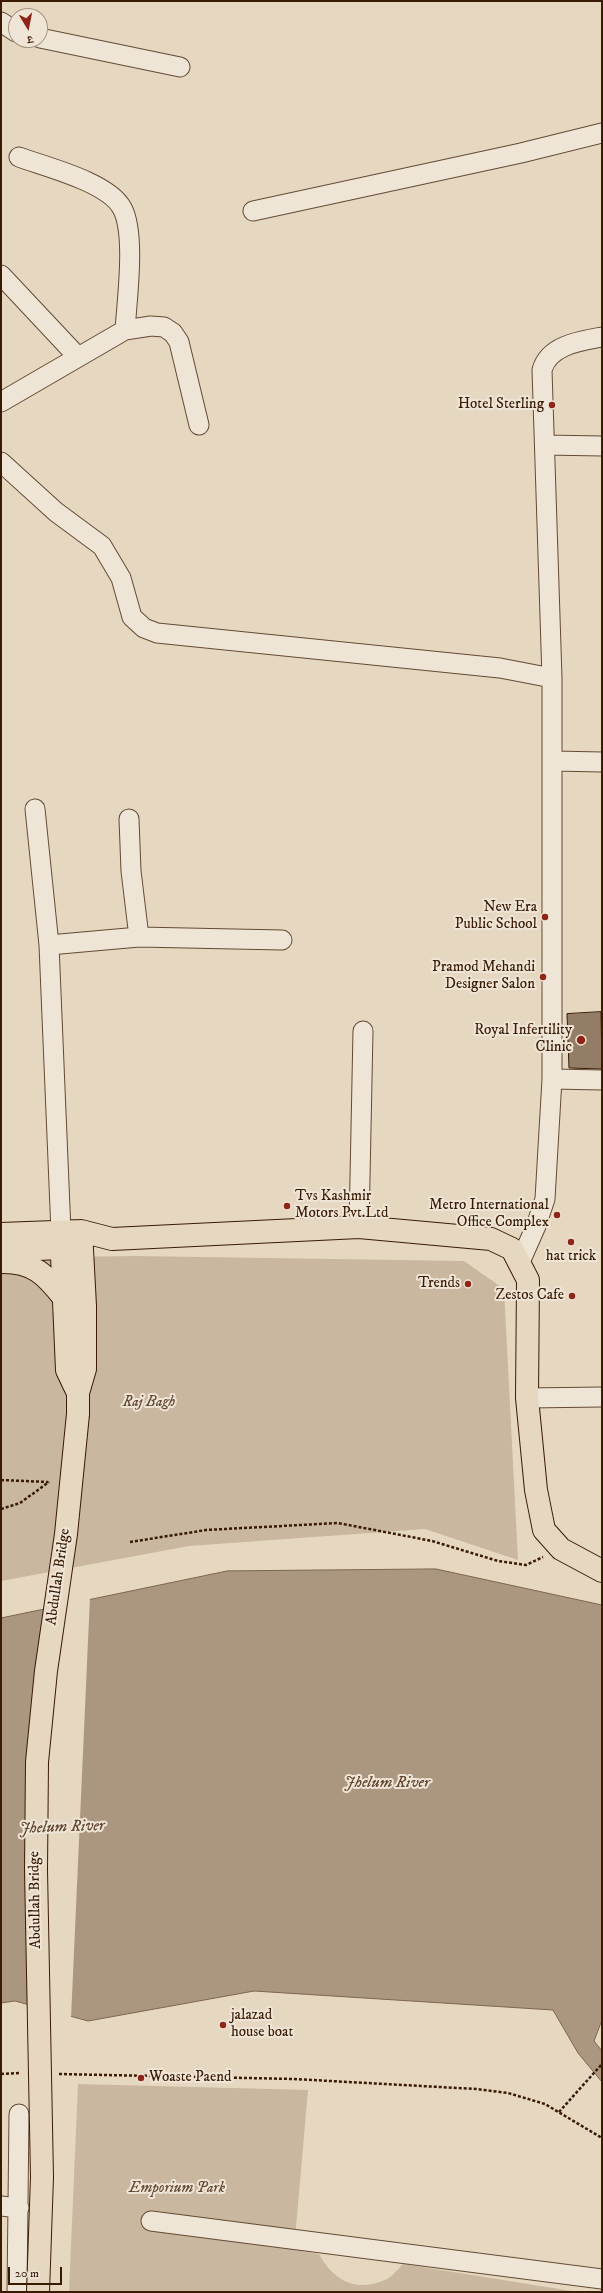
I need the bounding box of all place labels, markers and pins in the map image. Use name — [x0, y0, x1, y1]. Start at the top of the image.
place label: Hotel Sterling — [458, 396, 544, 414]
marker: Hotel Sterling — [547, 400, 557, 410]
place label: New Era Public School — [455, 899, 537, 934]
marker: New Era Public School — [540, 912, 550, 922]
place label: Pramod Mehandi Designer Salon — [432, 959, 535, 994]
marker: Pramod Mehandi Designer Salon — [538, 972, 548, 982]
place label: Royal Infertility Clinic — [474, 1022, 572, 1057]
marker: Royal Infertility Clinic — [575, 1034, 587, 1046]
place label: Tvs Kashmir Motors Pvt.Ltd — [295, 1188, 388, 1223]
place label: Metro International Office Complex — [429, 1197, 549, 1232]
marker: Tvs Kashmir Motors Pvt.Ltd — [282, 1201, 292, 1211]
marker: Metro International Office Complex — [552, 1210, 562, 1220]
marker: hat trick — [566, 1237, 576, 1247]
place label: hat trick — [546, 1248, 596, 1266]
place label: Trends — [418, 1275, 460, 1293]
marker: Trends — [463, 1279, 473, 1289]
place label: Zestos Cafe — [496, 1287, 564, 1305]
marker: Zestos Cafe — [567, 1291, 577, 1301]
place label: jalazad house boat — [231, 2007, 293, 2042]
marker: jalazad house boat — [218, 2020, 228, 2030]
place label: Woaste Paend — [149, 2069, 231, 2087]
marker: Woaste Paend — [136, 2073, 146, 2083]

